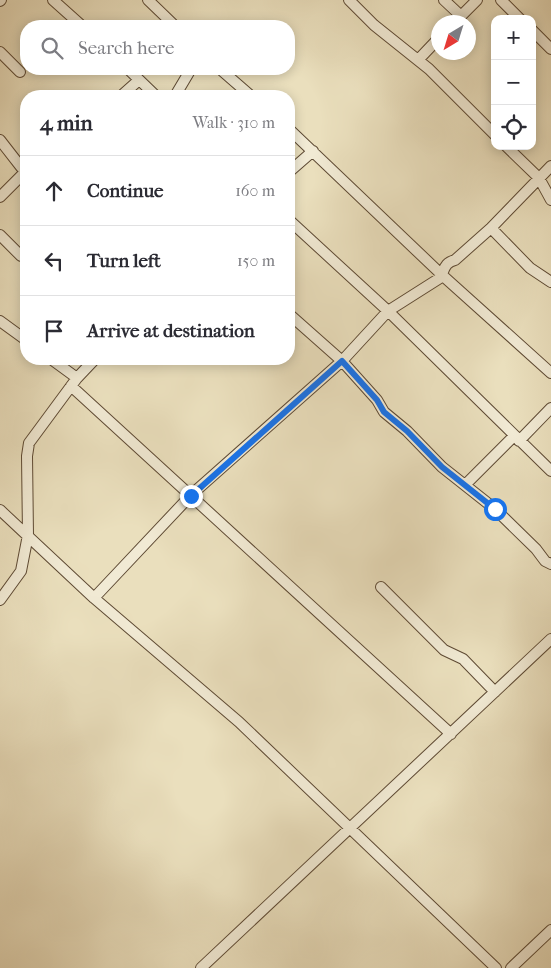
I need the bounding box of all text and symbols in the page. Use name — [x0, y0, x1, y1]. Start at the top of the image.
north arrow — [431, 15, 476, 60]
map controls — [491, 15, 536, 150]
button: + — [491, 15, 536, 60]
search box — [20, 20, 295, 75]
icon: search — [38, 34, 66, 62]
text: Search here — [78, 37, 174, 59]
button: − — [491, 60, 536, 105]
button: locate — [491, 105, 536, 150]
text: 4 min — [40, 111, 93, 135]
text: Walk · 310 m — [192, 113, 275, 132]
icon: ahead — [40, 177, 68, 205]
text: Continue — [87, 180, 163, 202]
text: 160 m — [235, 181, 275, 200]
icon: left — [40, 247, 68, 275]
text: Turn left — [87, 250, 161, 272]
text: 150 m — [237, 251, 275, 270]
icon: arrive — [40, 317, 68, 345]
text: Arrive at destination — [87, 320, 255, 342]
route end — [180, 485, 203, 508]
route start — [484, 498, 507, 521]

